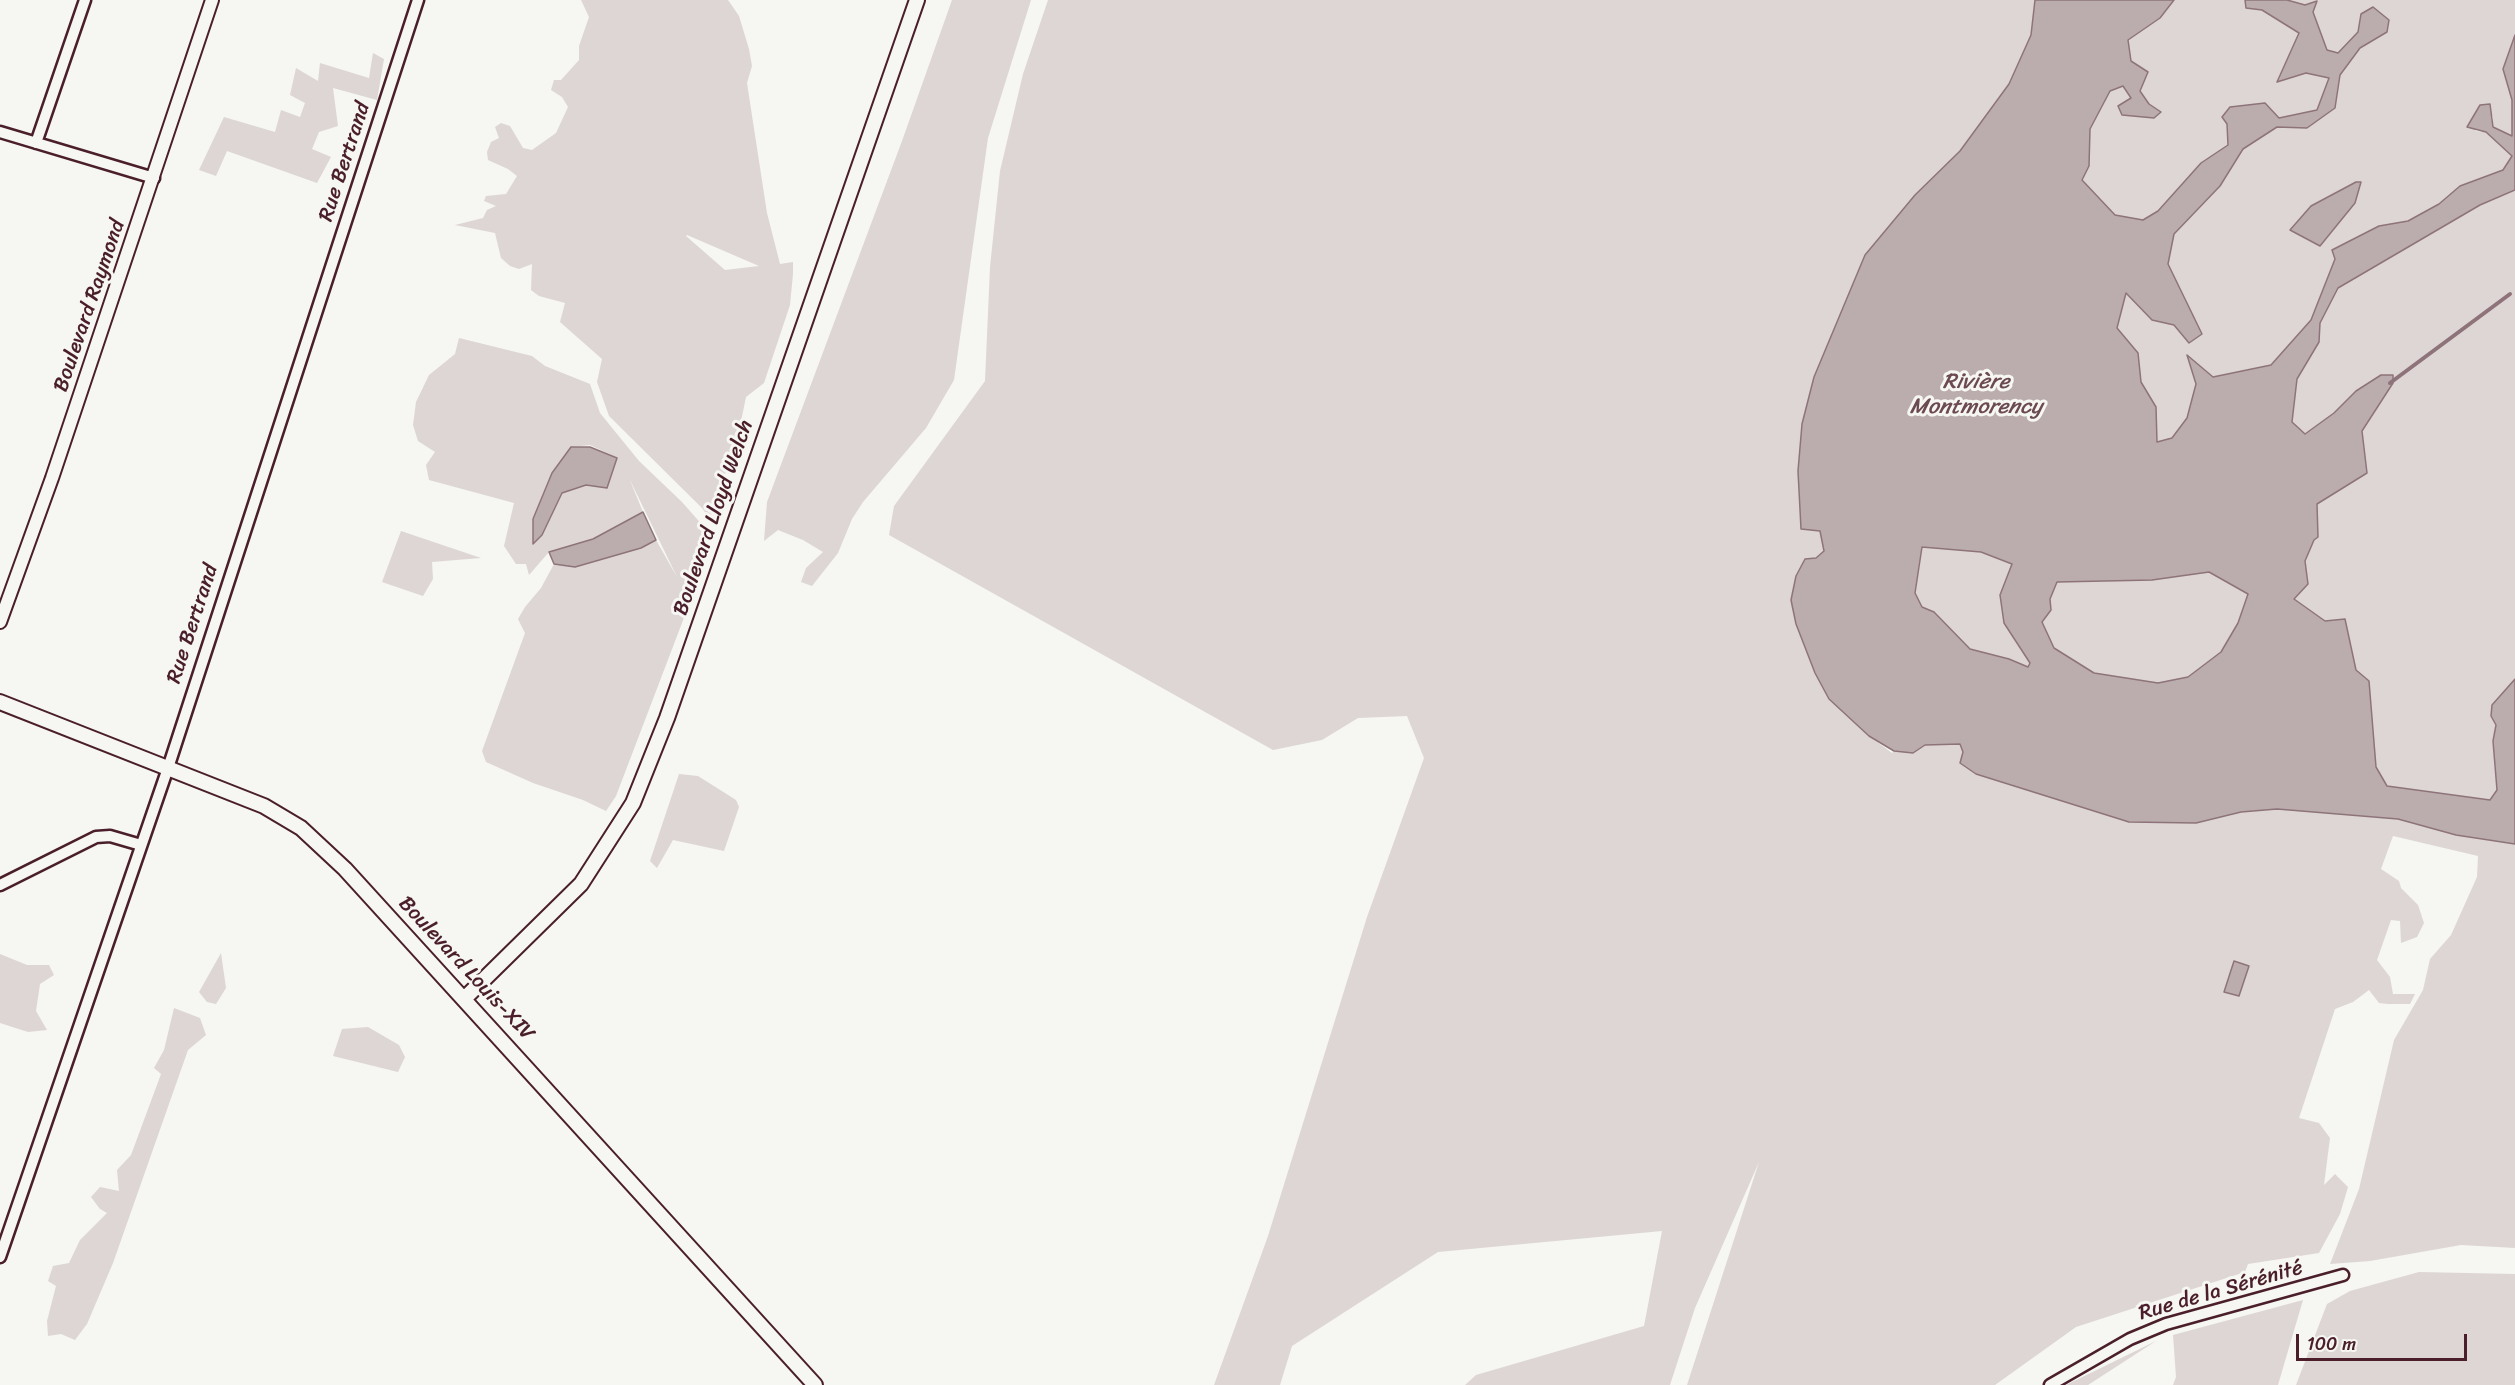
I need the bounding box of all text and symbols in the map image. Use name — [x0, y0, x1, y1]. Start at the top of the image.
street label: Rue Bertrand — [314, 99, 376, 225]
street label: Boulevard Raymond — [49, 217, 131, 395]
water label: Rivière Montmorency — [1910, 369, 2042, 420]
street label: Boulevard Lloyd Welch — [669, 417, 759, 619]
street label: Rue Bertrand — [162, 561, 224, 687]
street label: Boulevard Louis-XIV — [393, 892, 539, 1046]
street label: Rue de la Sérénité — [2136, 1256, 2306, 1326]
scale bar — [2299, 1322, 2470, 1360]
text: 100 m — [2307, 1328, 2356, 1360]

